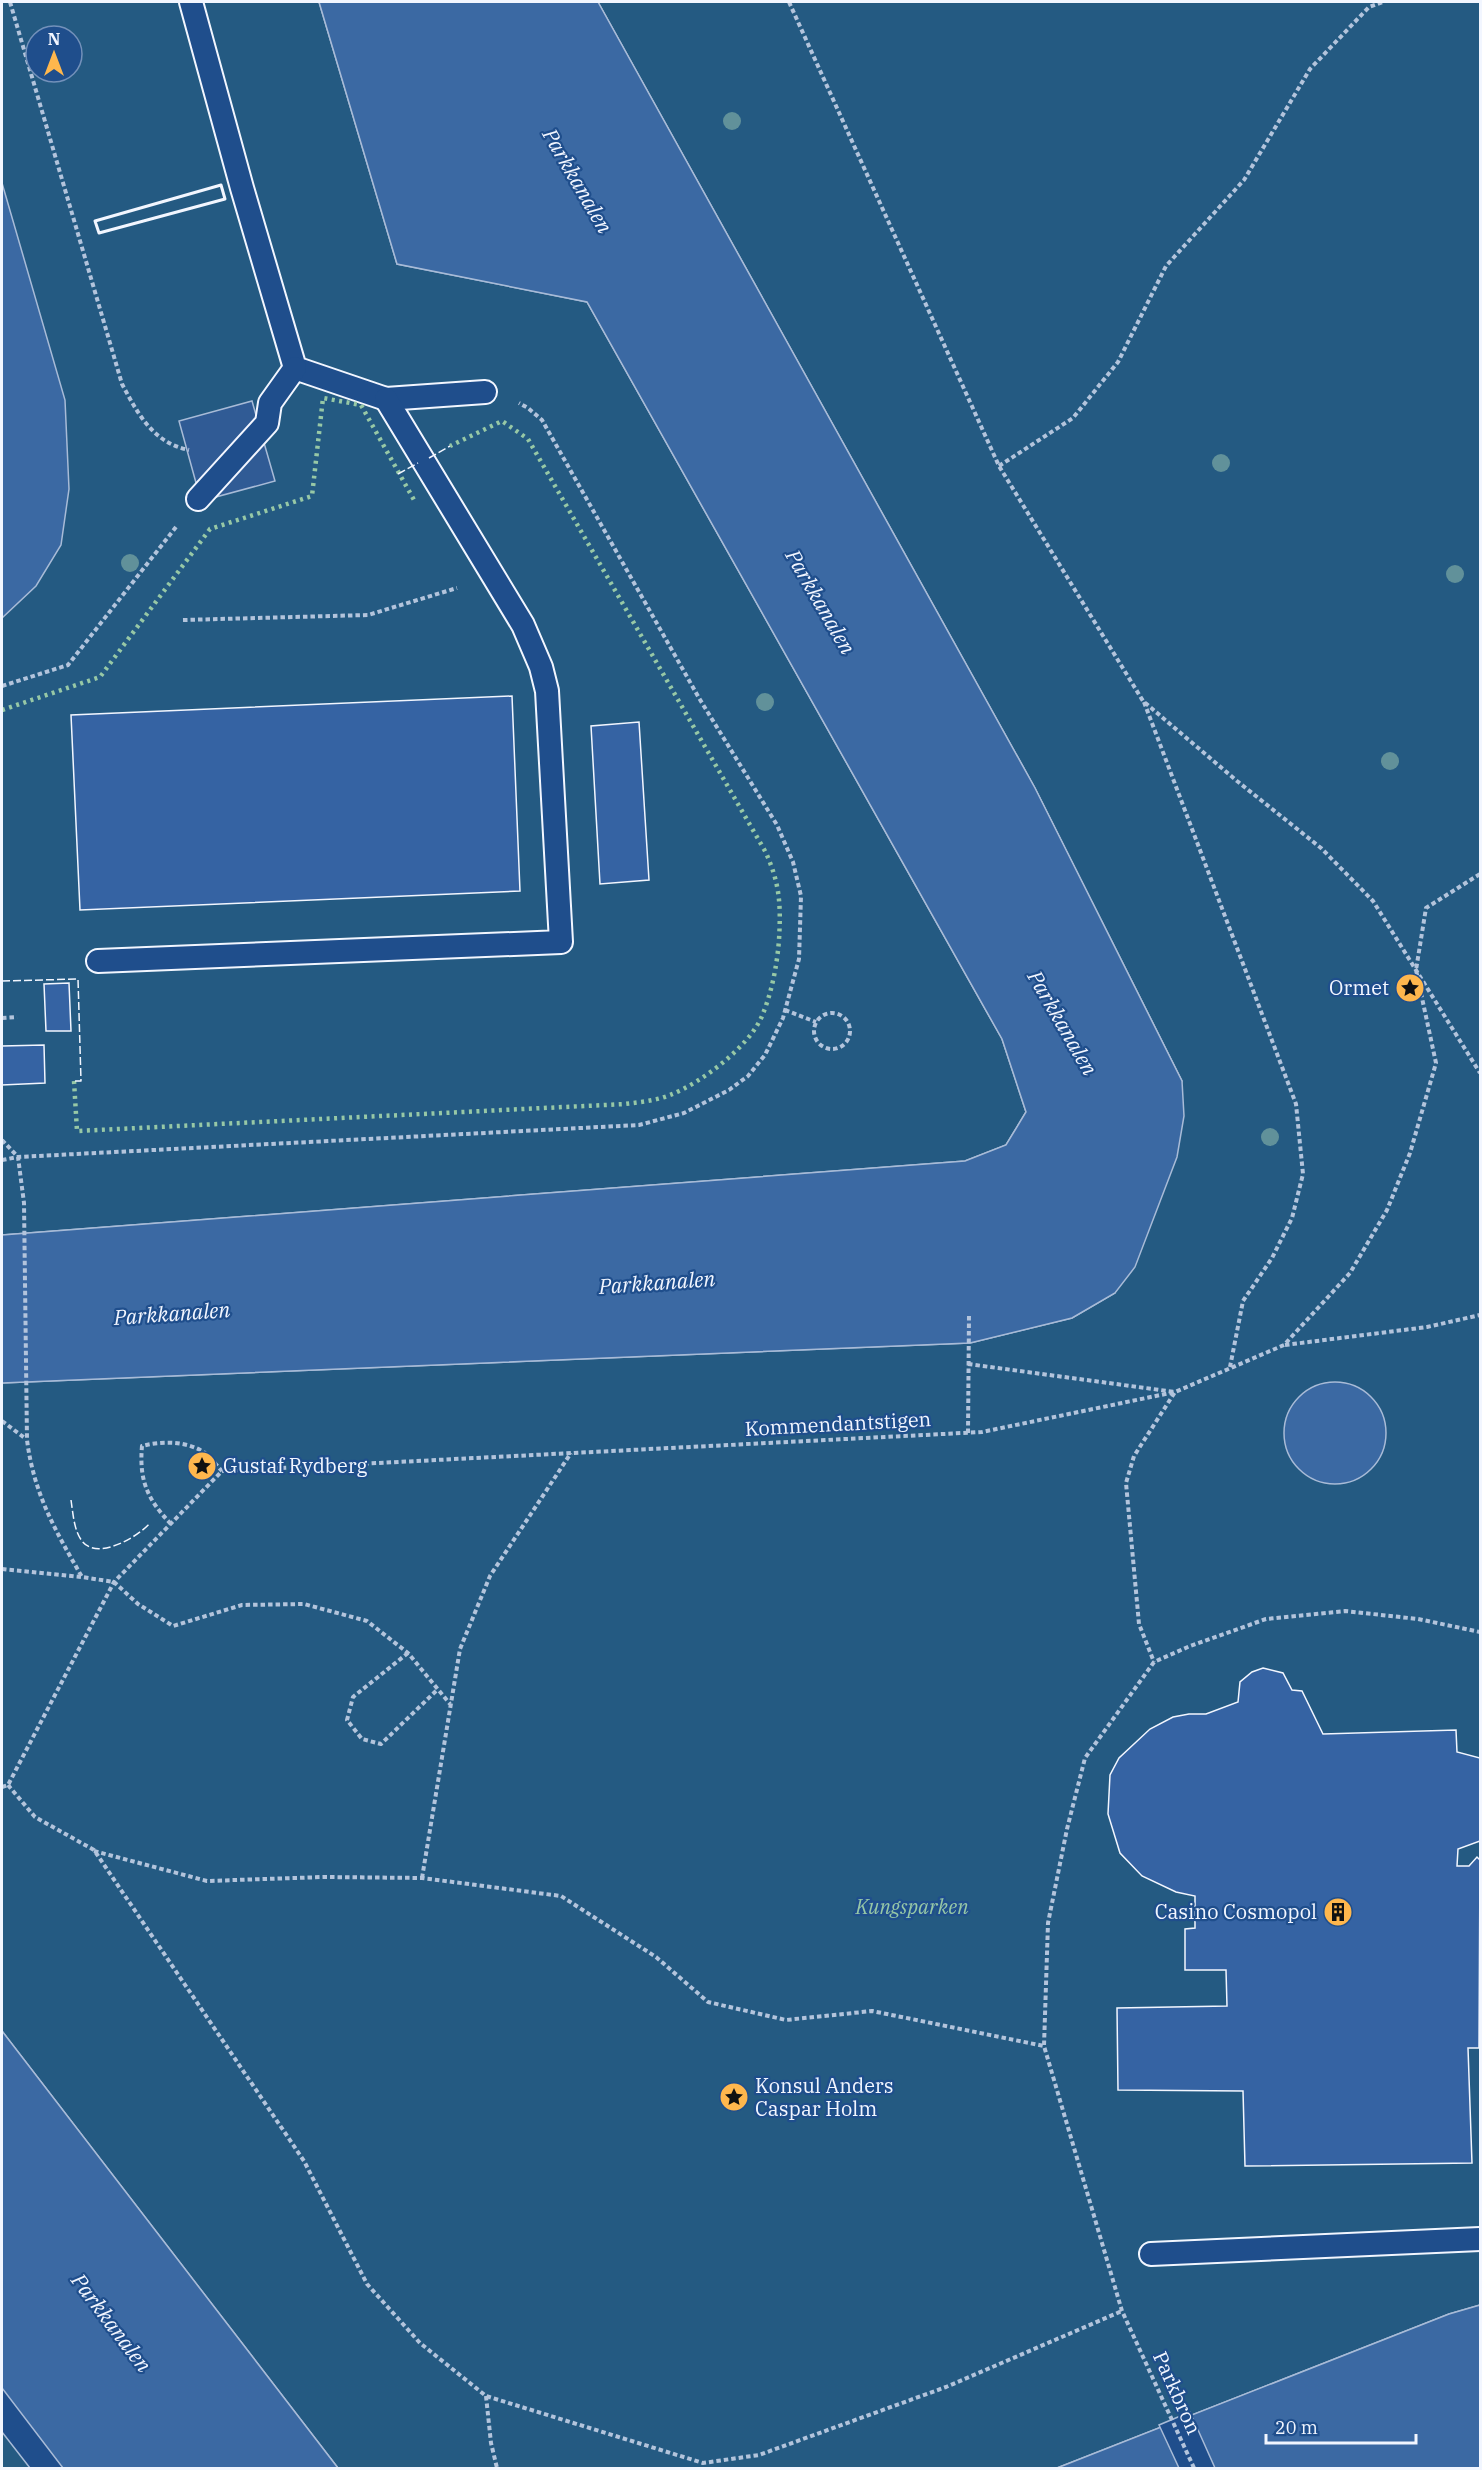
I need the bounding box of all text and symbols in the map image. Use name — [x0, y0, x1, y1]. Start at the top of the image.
north arrow — [24, 24, 84, 84]
text: N — [48, 29, 60, 49]
water label: Parkkanalen — [536, 122, 619, 238]
water label: Parkkanalen — [779, 543, 862, 659]
water label: Parkkanalen — [1021, 964, 1104, 1080]
place icon: Ormet — [1394, 972, 1426, 1004]
place label: Ormet — [1329, 974, 1389, 1001]
water label: Parkkanalen — [597, 1264, 716, 1300]
water label: Parkkanalen — [112, 1295, 231, 1331]
street label: Kommendantstigen — [744, 1405, 932, 1442]
place icon: Gustaf Rydberg — [186, 1450, 218, 1482]
place label: Gustaf Rydberg — [223, 1452, 368, 1479]
park label: Kungsparken — [854, 1893, 969, 1920]
building icon: Casino Cosmopol — [1322, 1896, 1354, 1928]
place label: Casino Cosmopol — [1155, 1898, 1317, 1925]
place label: Konsul Anders Caspar Holm — [755, 2072, 893, 2122]
place icon: Konsul Anders Caspar Holm — [718, 2081, 750, 2113]
water label: Parkkanalen — [65, 2267, 158, 2378]
street label: Parkbron — [1147, 2347, 1208, 2439]
scale bar — [1266, 2407, 1416, 2445]
text: 20 m — [1275, 2416, 1318, 2439]

